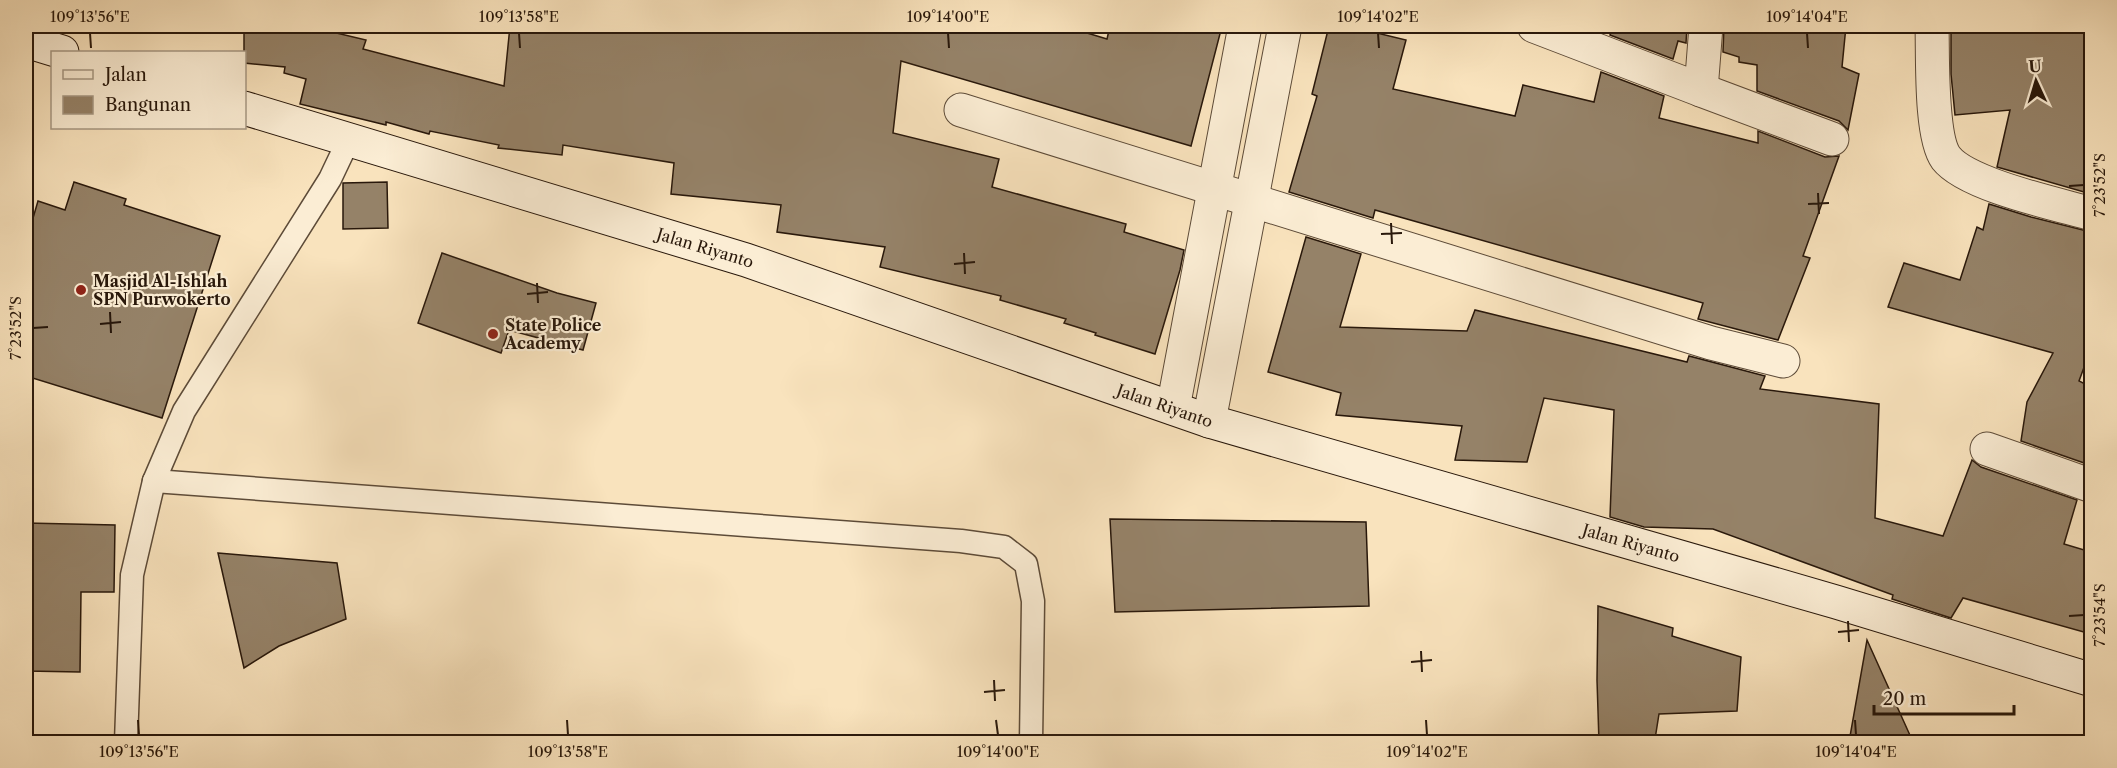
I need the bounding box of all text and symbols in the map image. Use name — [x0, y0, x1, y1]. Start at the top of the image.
text: 109°13'56"E — [50, 7, 130, 26]
text: 109°13'58"E — [479, 7, 559, 26]
text: 109°14'00"E — [907, 7, 989, 26]
text: 109°14'02"E — [1337, 7, 1419, 26]
text: 109°14'04"E — [1766, 7, 1848, 26]
legend — [51, 51, 246, 129]
north arrow — [2006, 51, 2066, 111]
text: U — [2028, 56, 2042, 76]
text: Jalan — [102, 64, 147, 86]
text: Bangunan — [105, 94, 191, 116]
text: 7°23'52"S — [2090, 153, 2109, 217]
street label: Jalan Riyanto — [652, 223, 757, 272]
place label: Masjid Al-Ishlah SPN Purwokerto — [93, 271, 231, 309]
marker: Masjid Al-Ishlah SPN Purwokerto — [74, 283, 88, 297]
text: 7°23'52"S — [6, 296, 25, 360]
place label: State Police Academy — [504, 315, 602, 353]
marker: State Police Academy — [486, 327, 500, 341]
street label: Jalan Riyanto — [1111, 379, 1216, 432]
street label: Jalan Riyanto — [1577, 518, 1682, 566]
text: 7°23'54"S — [2090, 583, 2109, 647]
scale bar — [1874, 678, 2014, 716]
text: 20 m — [1883, 688, 1927, 710]
text: 109°13'56"E — [99, 742, 179, 761]
text: 109°13'58"E — [528, 742, 608, 761]
text: 109°14'00"E — [957, 742, 1039, 761]
text: 109°14'02"E — [1386, 742, 1468, 761]
text: 109°14'04"E — [1815, 742, 1897, 761]

